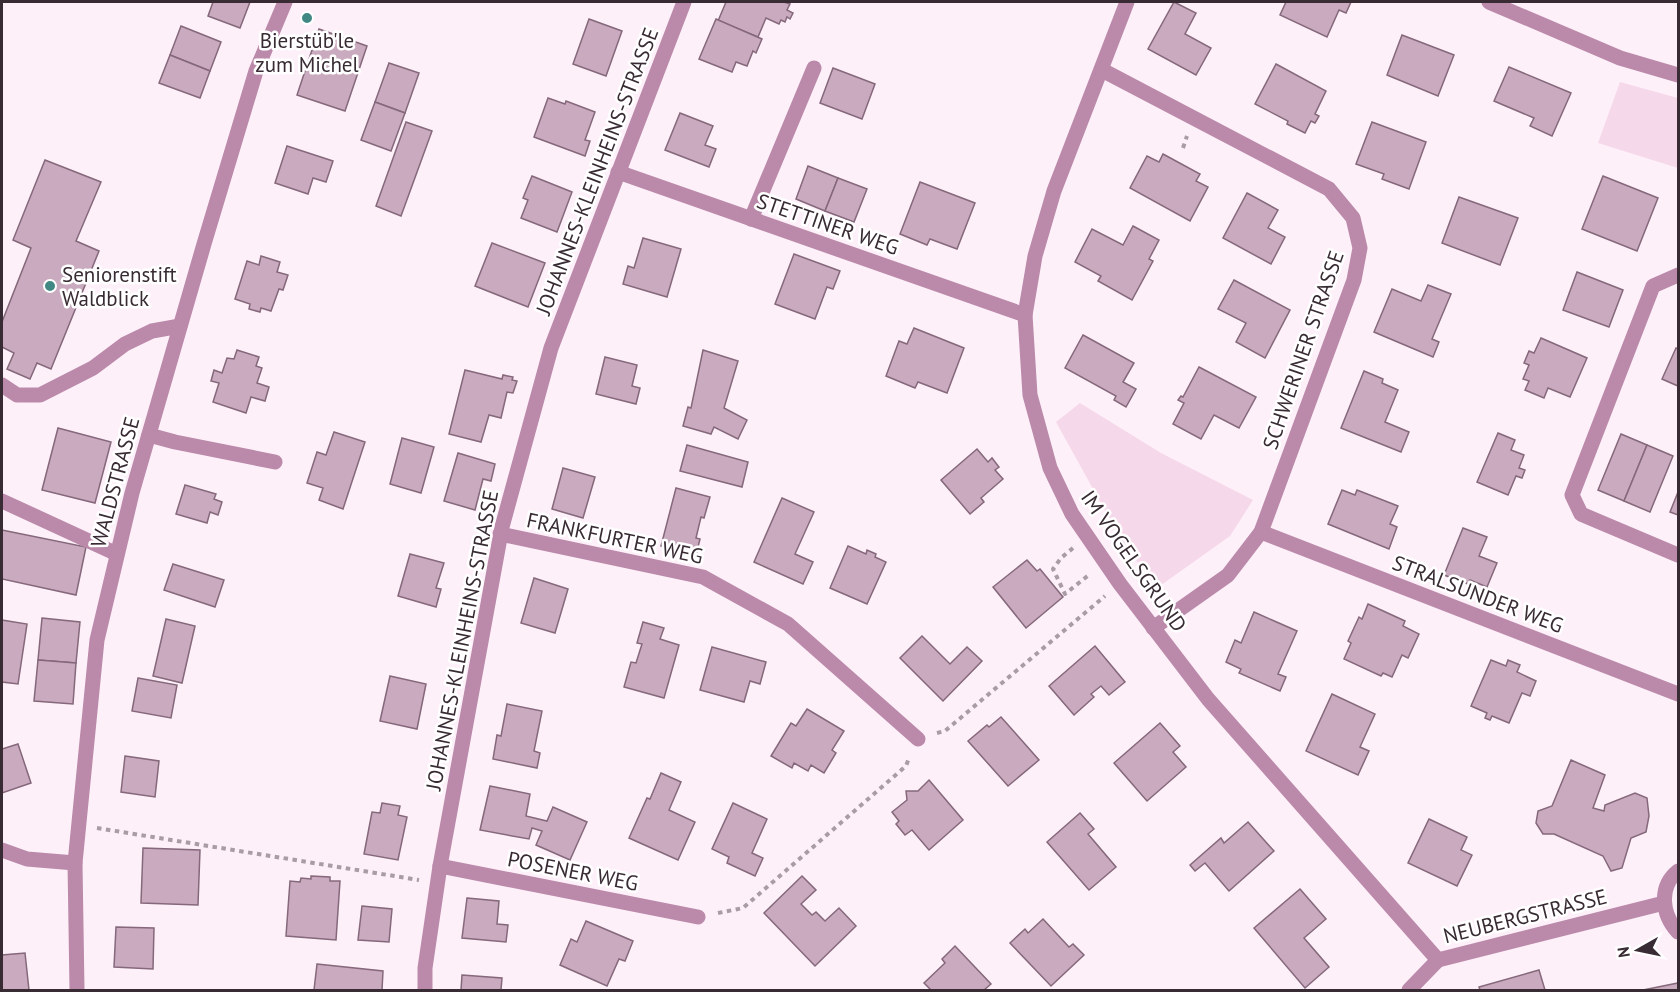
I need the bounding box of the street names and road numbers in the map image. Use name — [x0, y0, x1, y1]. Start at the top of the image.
street label: JOHANNES-KLEINHEINS-STRASSE — [529, 24, 664, 319]
street label: STETTINER WEG — [753, 187, 903, 261]
street label: SCHWERINER STRASSE — [1256, 247, 1350, 453]
street label: WALDSTRASSE — [85, 414, 145, 550]
street label: IM VOGELSGRUND — [1075, 485, 1193, 637]
street label: JOHANNES-KLEINHEINS-STRASSE — [419, 488, 504, 793]
street label: FRANKFURTER WEG — [524, 506, 706, 570]
street label: STRALSUNDER WEG — [1389, 549, 1567, 639]
street label: POSENER WEG — [505, 845, 641, 897]
street label: NEUBERGSTRASSE — [1440, 883, 1610, 949]

